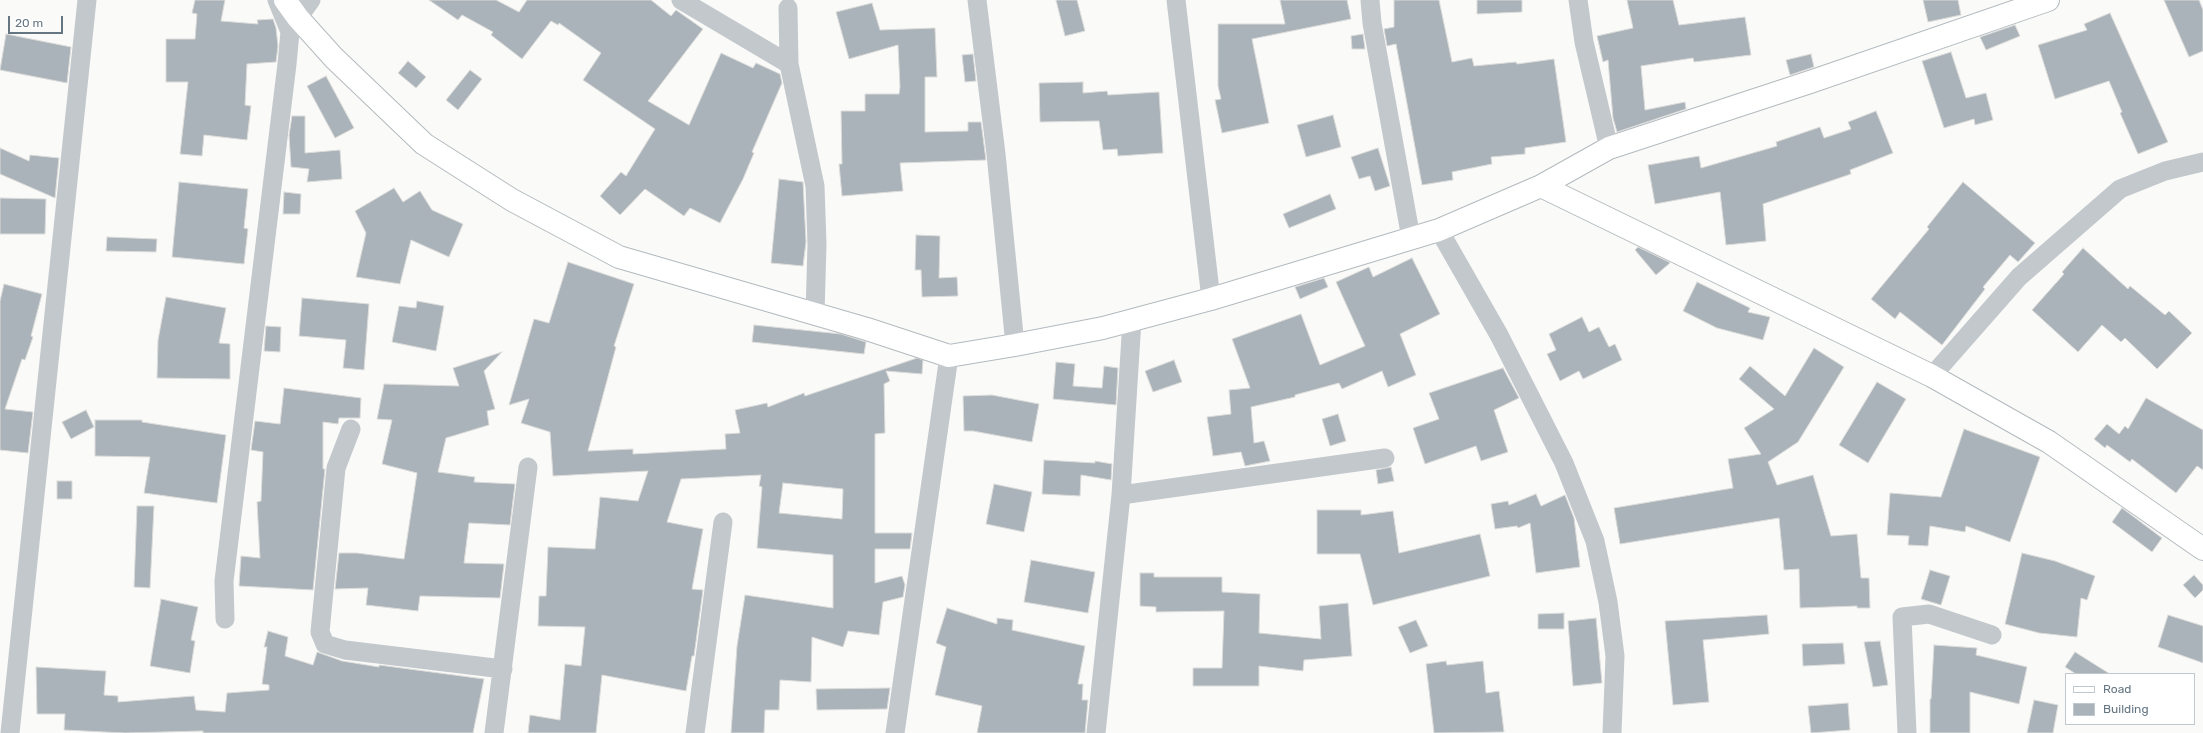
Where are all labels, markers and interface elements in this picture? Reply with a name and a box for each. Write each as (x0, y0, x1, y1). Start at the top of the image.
scale bar (10, 8, 65, 34)
text: 20 m (15, 16, 43, 30)
legend (2065, 673, 2195, 725)
text: Road (2103, 682, 2131, 696)
text: Building (2103, 702, 2149, 716)

